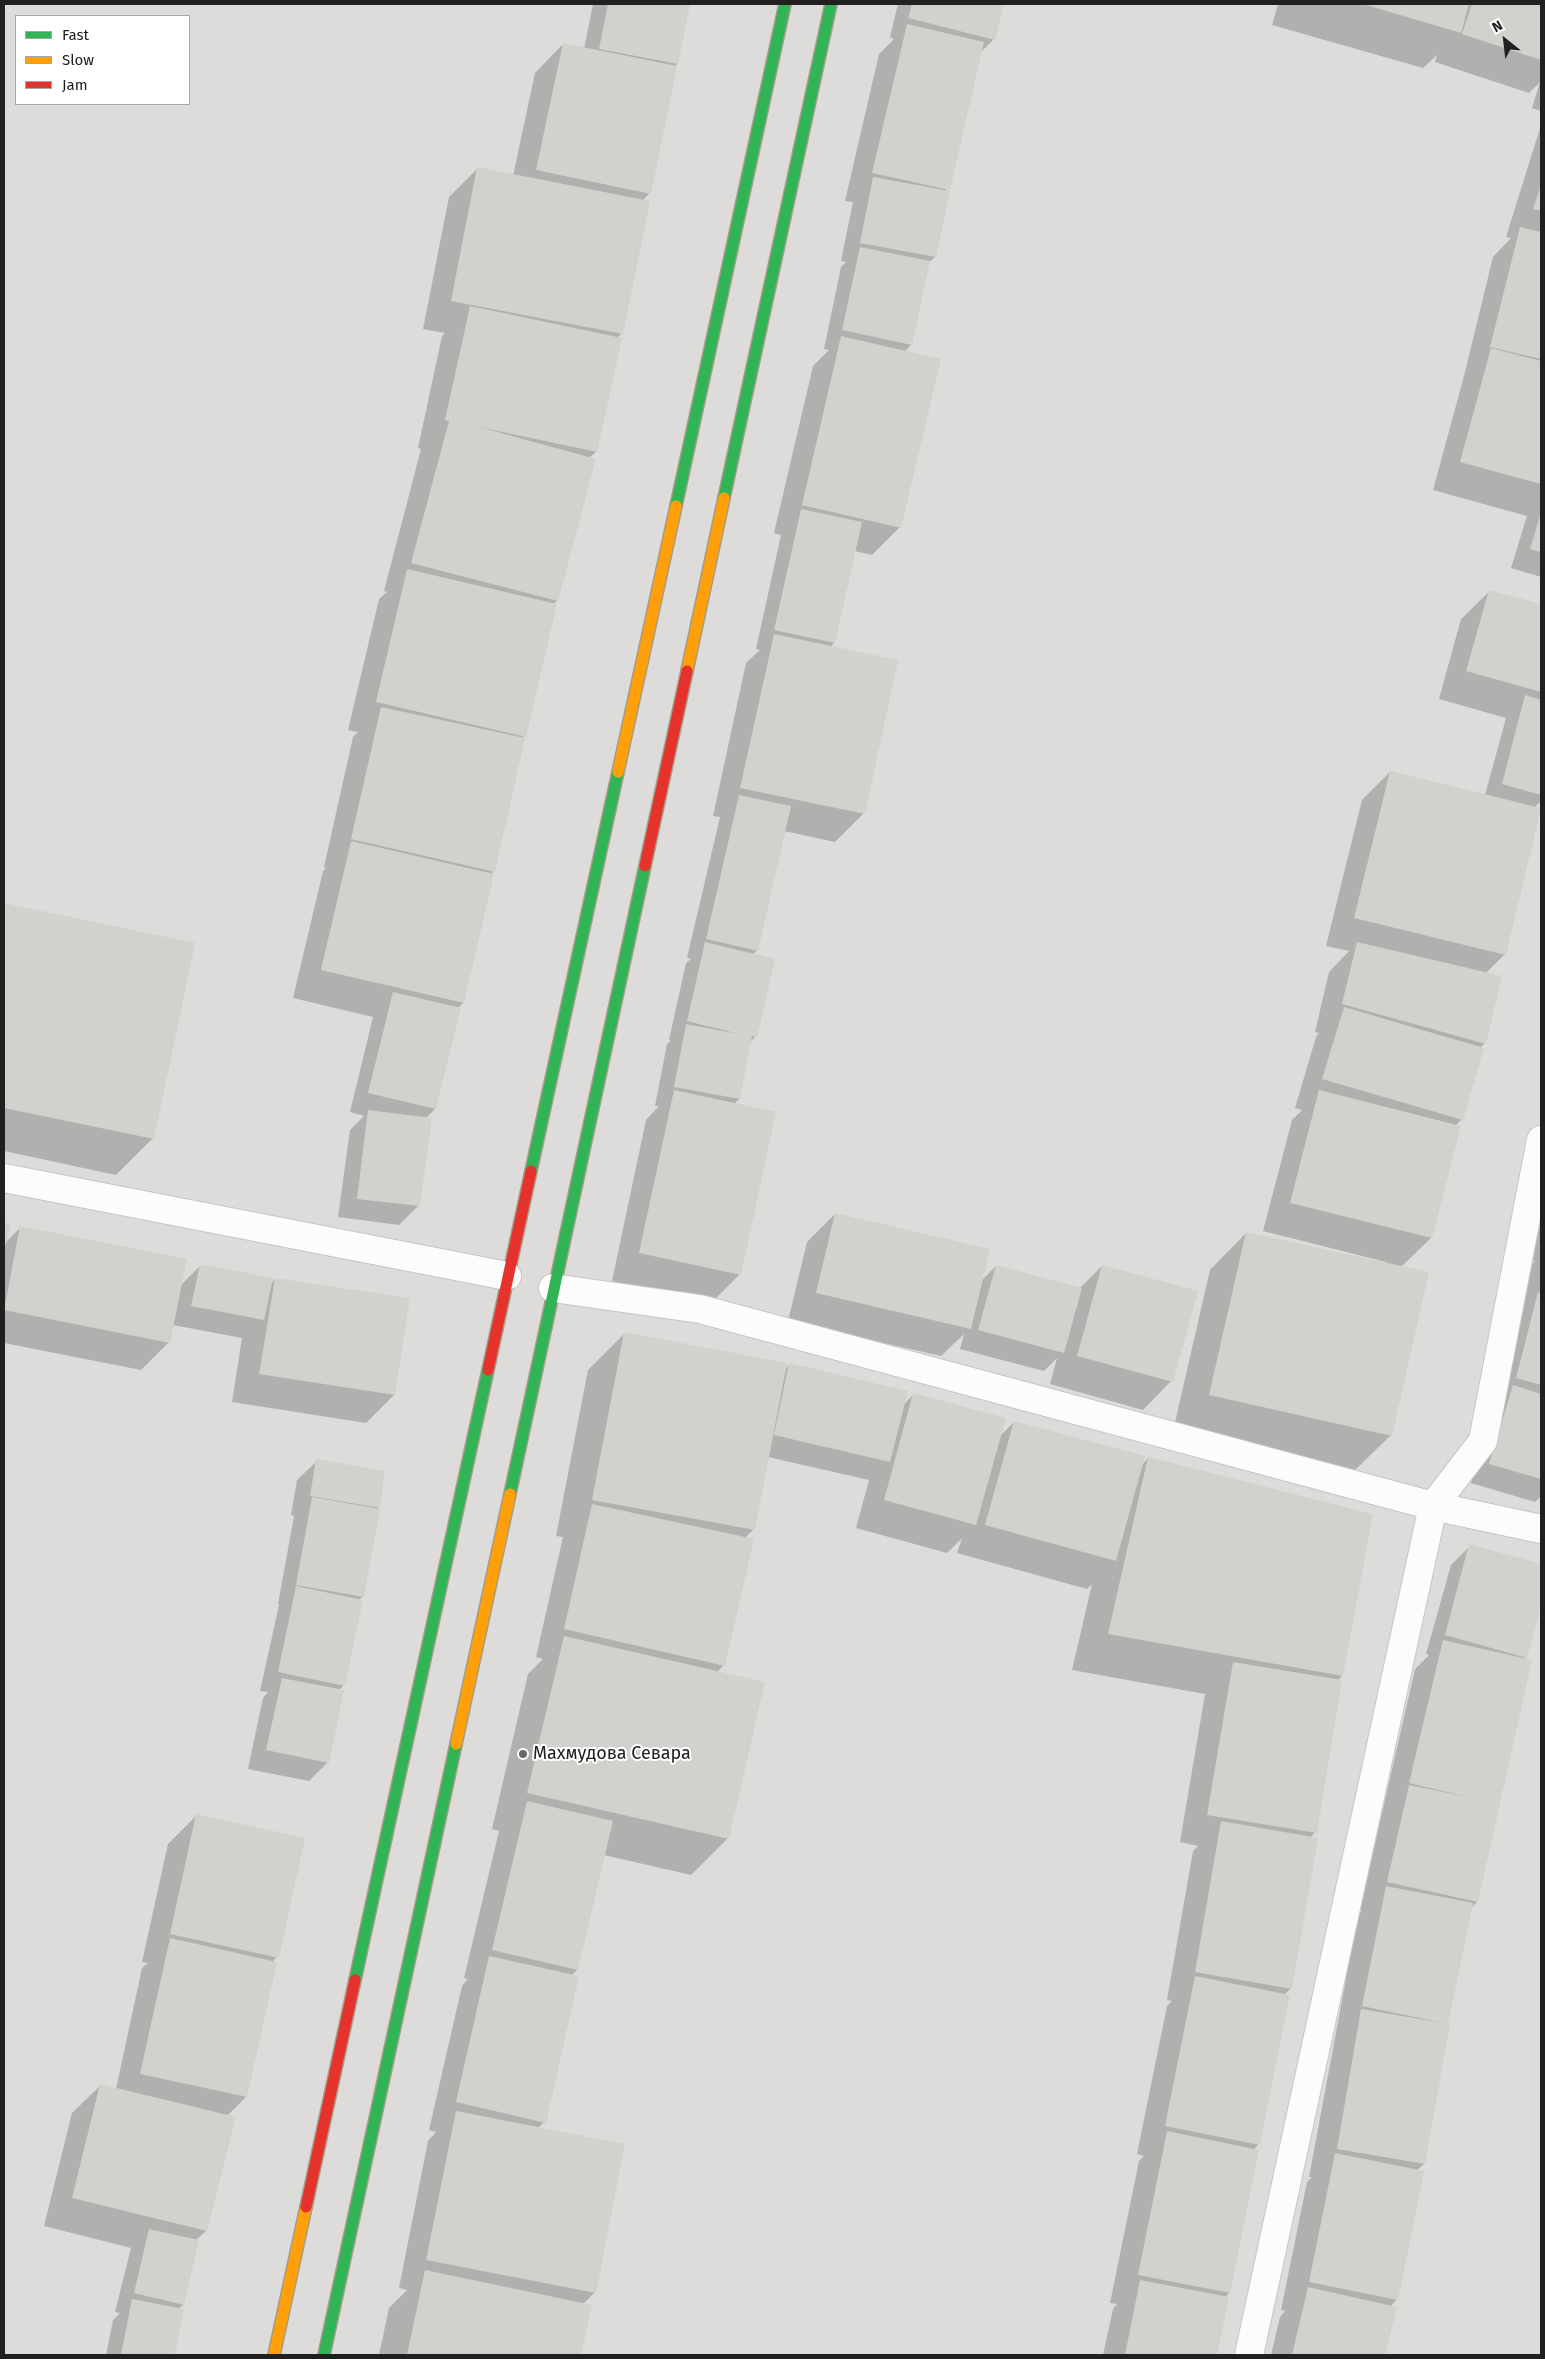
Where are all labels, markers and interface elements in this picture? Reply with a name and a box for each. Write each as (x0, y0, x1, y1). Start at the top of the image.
legend (15, 15, 190, 105)
north arrow (1480, 15, 1530, 65)
text: N (1489, 17, 1506, 36)
text: Fast (62, 26, 89, 44)
text: Slow (62, 51, 94, 69)
text: Jam (62, 76, 88, 94)
place label: Махмудова Севара (533, 1743, 691, 1765)
marker: Махмудова Севара (517, 1748, 529, 1760)

